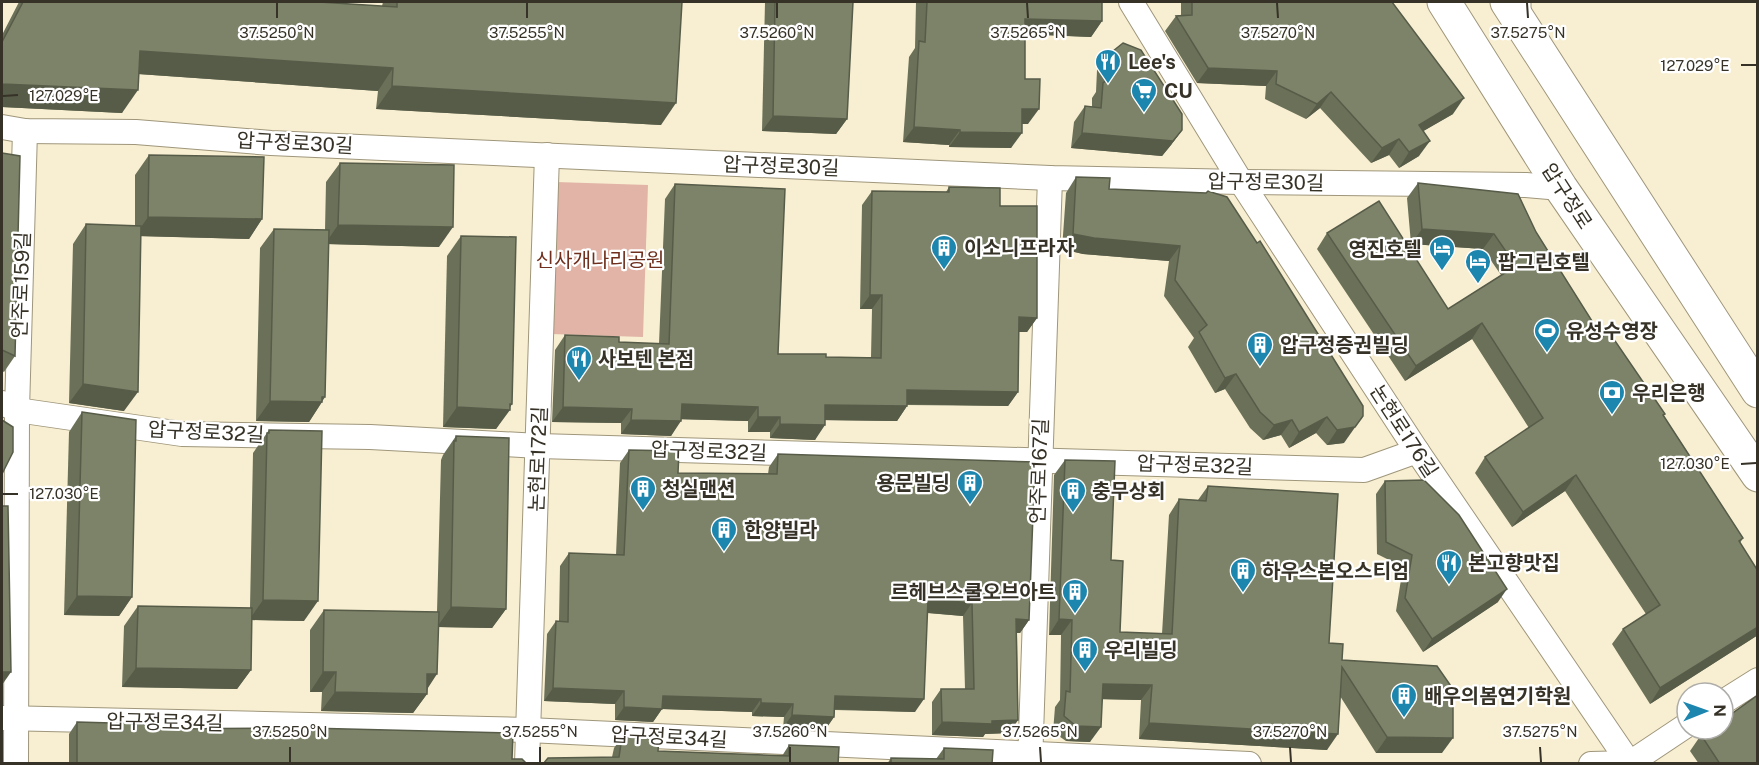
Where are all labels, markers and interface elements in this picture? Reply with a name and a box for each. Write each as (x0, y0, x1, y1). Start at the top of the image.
text: 37.5250°N (239, 24, 315, 41)
text: 37.5255°N (489, 24, 565, 41)
text: 37.5260°N (740, 24, 814, 41)
text: 37.5265°N (990, 24, 1066, 41)
text: 37.5270°N (1241, 24, 1315, 41)
text: 37.5275°N (1490, 24, 1566, 41)
restaurant icon: Lee's (1093, 47, 1123, 85)
place label: Lee's (1128, 50, 1176, 74)
text: 127.029°E (1660, 57, 1730, 74)
supermarket icon: CU (1129, 76, 1159, 114)
place label: CU (1164, 79, 1193, 103)
text: 127.029°E (29, 87, 99, 104)
street label: 압구정로30길 (236, 128, 354, 158)
street label: 압구정로30길 (722, 152, 840, 180)
street label: 압구정로 (1537, 159, 1597, 233)
street label: 압구정로30길 (1207, 169, 1325, 195)
street label: 언주로159길 (7, 231, 35, 339)
building icon: 이소니프라자 (929, 233, 959, 271)
hotel icon: 영진호텔 (1427, 234, 1457, 272)
place label: 이소니프라자 (964, 236, 1075, 260)
place label: 영진호텔 (1348, 237, 1422, 261)
hotel icon: 팝그린호텔 (1463, 247, 1493, 285)
park label: 신사개나리공원 (536, 248, 664, 272)
place label: 팝그린호텔 (1498, 250, 1590, 274)
sports icon: 유성수영장 (1532, 316, 1562, 354)
place label: 유성수영장 (1566, 319, 1658, 343)
building icon: 압구정증권빌딩 (1245, 330, 1275, 368)
place label: 압구정증권빌딩 (1280, 333, 1409, 357)
restaurant icon: 사보텐 본점 (564, 344, 594, 382)
place label: 사보텐 본점 (598, 347, 695, 371)
bank icon: 우리은행 (1597, 378, 1627, 416)
street label: 논현로176길 (1365, 380, 1443, 482)
place label: 우리은행 (1632, 381, 1706, 405)
street label: 논현로172길 (524, 406, 552, 512)
street label: 압구정로32길 (147, 417, 265, 447)
street label: 언주로167길 (1025, 418, 1053, 524)
street label: 압구정로32길 (650, 437, 768, 465)
street label: 압구정로32길 (1136, 451, 1254, 479)
text: 127.030°E (1660, 455, 1730, 472)
building icon: 용문빌딩 (955, 468, 985, 506)
place label: 용문빌딩 (876, 471, 950, 495)
building icon: 청실맨션 (628, 474, 658, 512)
building icon: 충무상회 (1058, 476, 1088, 514)
place label: 청실맨션 (662, 477, 736, 501)
place label: 충무상회 (1092, 479, 1166, 503)
text: 127.030°E (29, 485, 99, 502)
building icon: 한양빌라 (709, 515, 739, 553)
place label: 한양빌라 (744, 518, 818, 542)
restaurant icon: 본고향맛집 (1434, 548, 1464, 586)
place label: 본고향맛집 (1468, 551, 1560, 575)
building icon: 하우스본오스티엄 (1228, 556, 1258, 594)
place label: 하우스본오스티엄 (1262, 559, 1409, 583)
building icon: 르헤브스쿨오브아트 (1060, 577, 1090, 615)
place label: 르헤브스쿨오브아트 (890, 580, 1056, 604)
building icon: 우리빌딩 (1070, 635, 1100, 673)
place label: 우리빌딩 (1104, 638, 1178, 662)
building icon: 배우의봄연기학원 (1389, 681, 1419, 719)
north arrow (1675, 681, 1735, 741)
place label: 배우의봄연기학원 (1424, 684, 1571, 708)
text: N (1710, 704, 1729, 717)
street label: 압구정로34길 (106, 709, 224, 735)
street label: 압구정로34길 (610, 722, 728, 752)
text: 37.5250°N (252, 723, 328, 740)
text: 37.5255°N (502, 723, 578, 740)
text: 37.5260°N (753, 723, 827, 740)
text: 37.5265°N (1002, 723, 1078, 740)
text: 37.5270°N (1253, 723, 1327, 740)
text: 37.5275°N (1502, 723, 1578, 740)

